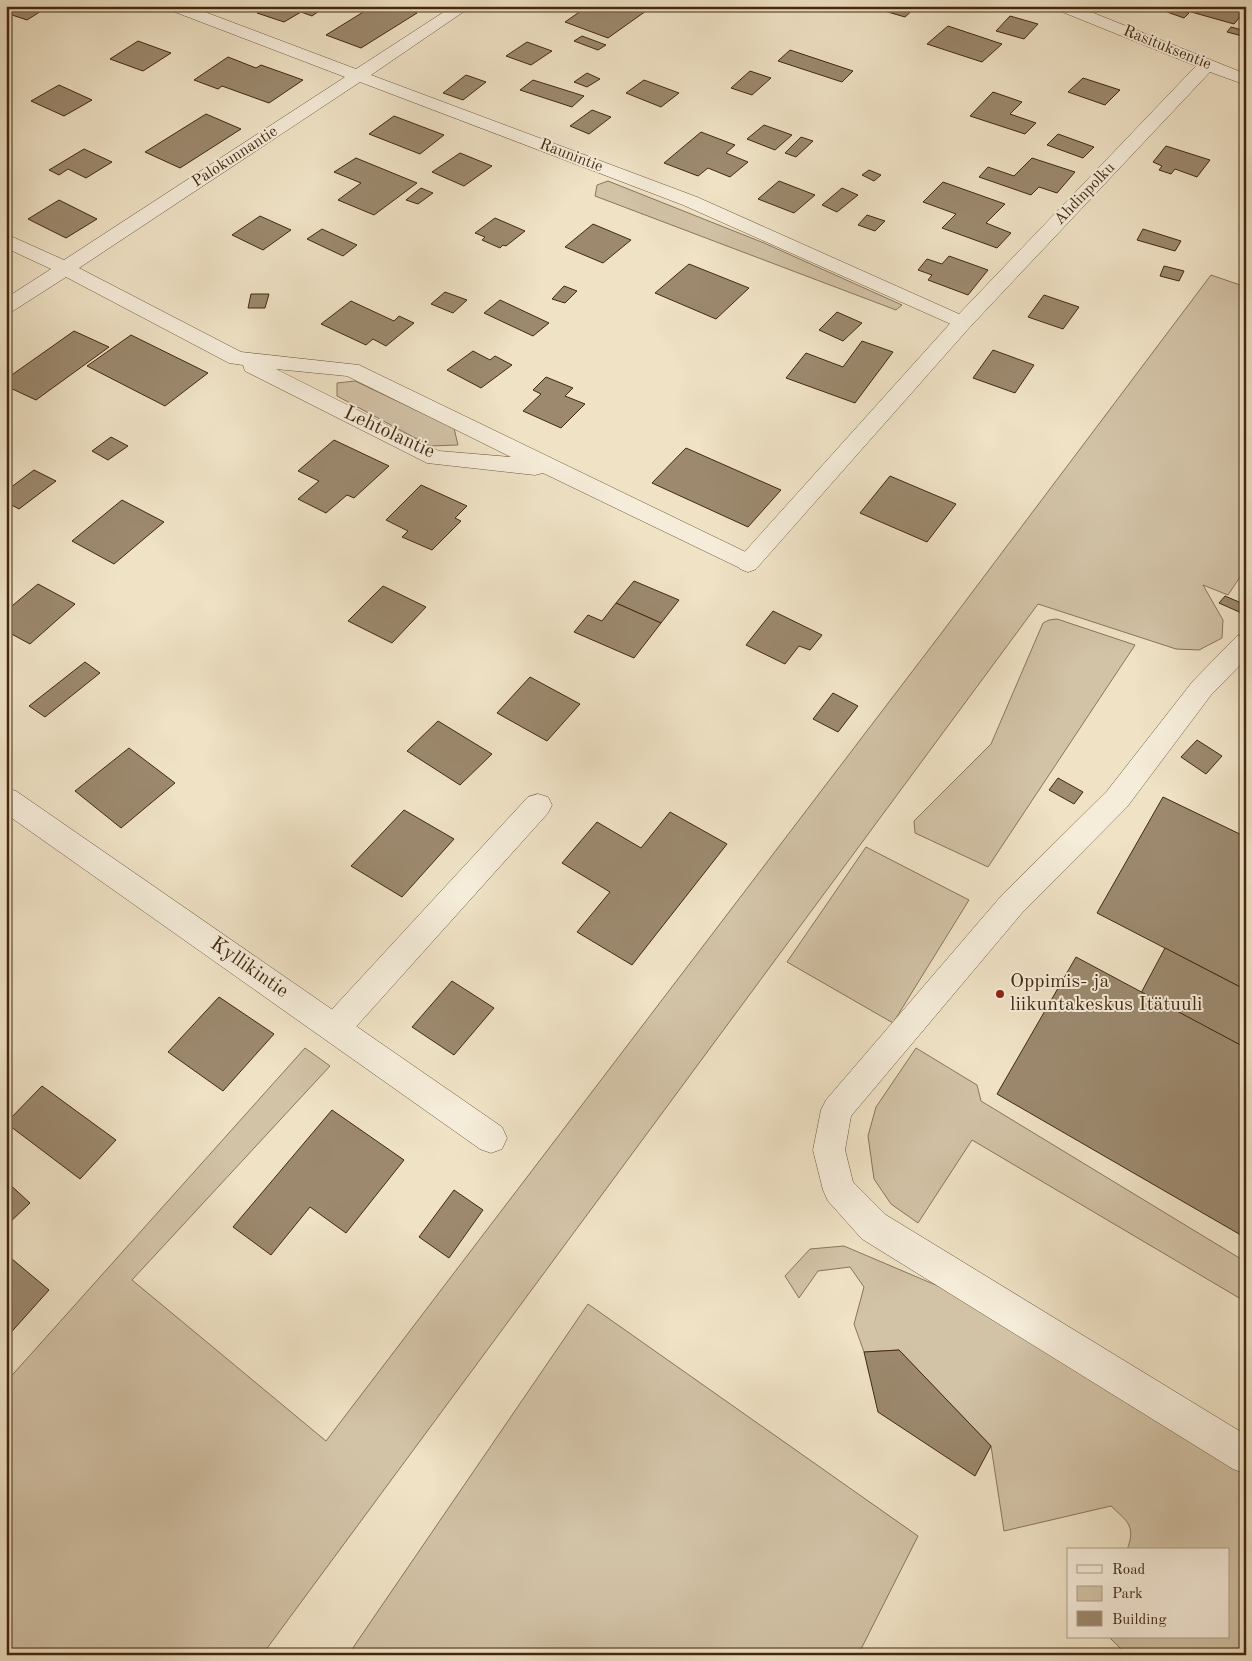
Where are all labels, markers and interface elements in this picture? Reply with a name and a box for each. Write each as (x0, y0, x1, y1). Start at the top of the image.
street label: Rasituksentie (1121, 23, 1213, 73)
street label: Palokunnantie (189, 124, 281, 190)
street label: Raunintie (537, 137, 605, 175)
street label: Ahdinpolku (1052, 159, 1119, 228)
street label: Lehtolantie (340, 403, 438, 463)
street label: Kyllikintie (206, 934, 292, 1002)
place label: Oppimis- ja liikuntakeskus Itätuuli (1010, 972, 1203, 1015)
marker: Oppimis- ja liikuntakeskus Itätuuli (994, 988, 1006, 1000)
legend (1067, 1548, 1230, 1638)
text: Road (1112, 1563, 1146, 1578)
text: Park (1112, 1587, 1143, 1602)
text: Building (1112, 1613, 1167, 1628)

